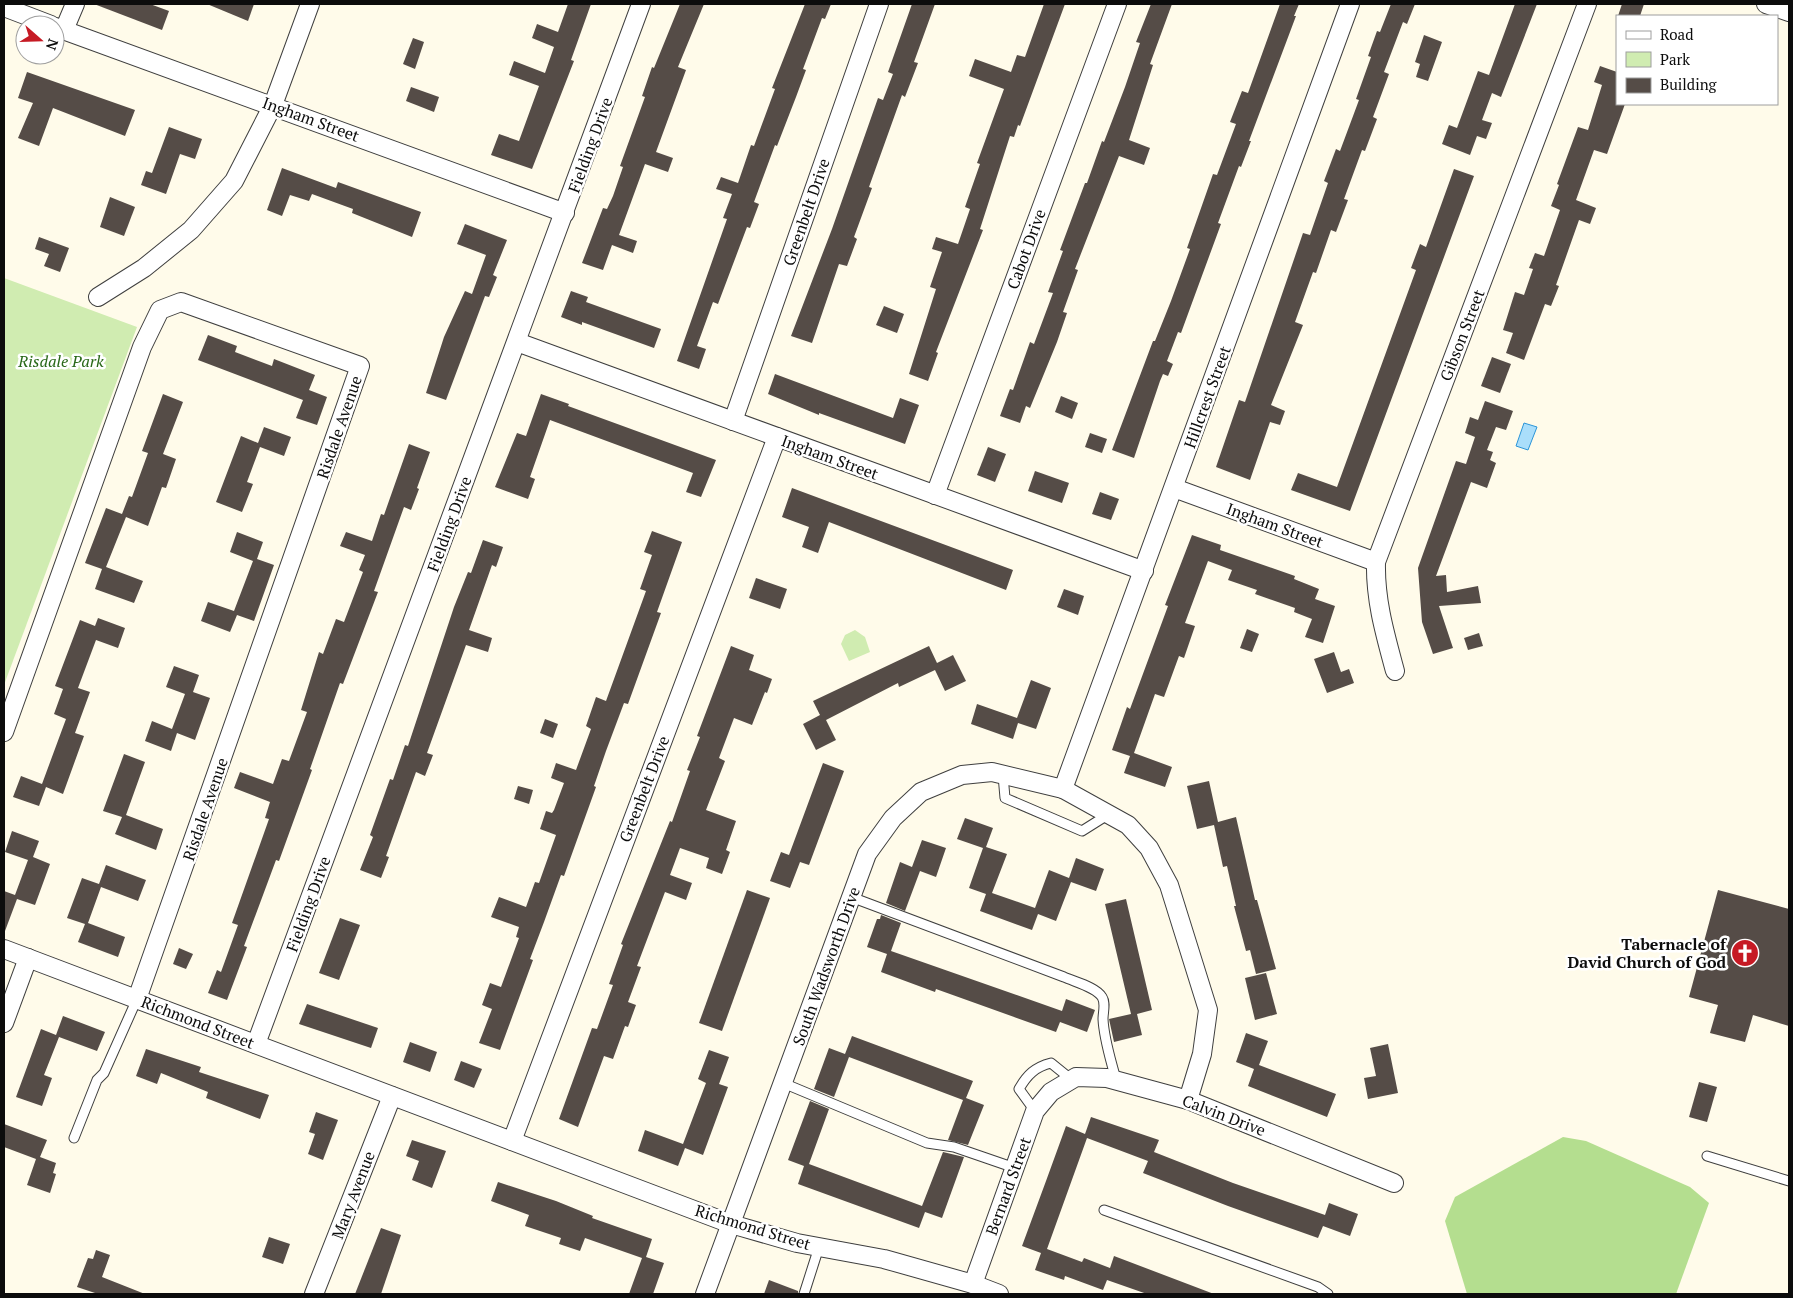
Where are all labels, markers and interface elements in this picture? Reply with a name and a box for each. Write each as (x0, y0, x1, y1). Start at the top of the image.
north arrow (15, 15, 65, 65)
legend (1616, 15, 1778, 105)
text: Road (1660, 24, 1693, 44)
text: N (42, 36, 63, 53)
text: Park (1660, 49, 1690, 69)
text: Building (1660, 74, 1718, 94)
street label: Ingham Street (260, 91, 362, 147)
street label: Fielding Drive (563, 94, 617, 196)
street label: Greenbelt Drive (777, 155, 835, 269)
street label: Cabot Drive (1001, 206, 1051, 292)
street label: Gibson Street (1434, 286, 1490, 384)
street label: Hillcrest Street (1178, 343, 1236, 451)
park label: Risdale Park (17, 350, 104, 372)
street label: Risdale Avenue (311, 372, 367, 482)
street label: Ingham Street (779, 429, 881, 485)
street label: Fielding Drive (422, 473, 476, 575)
street label: Ingham Street (1224, 497, 1326, 553)
street label: Greenbelt Drive (614, 733, 674, 845)
street label: Risdale Avenue (177, 754, 233, 864)
street label: Fielding Drive (281, 853, 335, 955)
street label: South Wadsworth Drive (787, 884, 865, 1048)
place label: Tabernacle of David Church of God (1567, 933, 1728, 973)
church icon: Tabernacle of David Church of God (1730, 938, 1760, 968)
street label: Richmond Street (138, 990, 258, 1054)
street label: Calvin Drive (1179, 1089, 1269, 1141)
street label: Bernard Street (980, 1134, 1036, 1238)
street label: Mary Avenue (326, 1148, 380, 1242)
street label: Richmond Street (693, 1199, 813, 1255)

